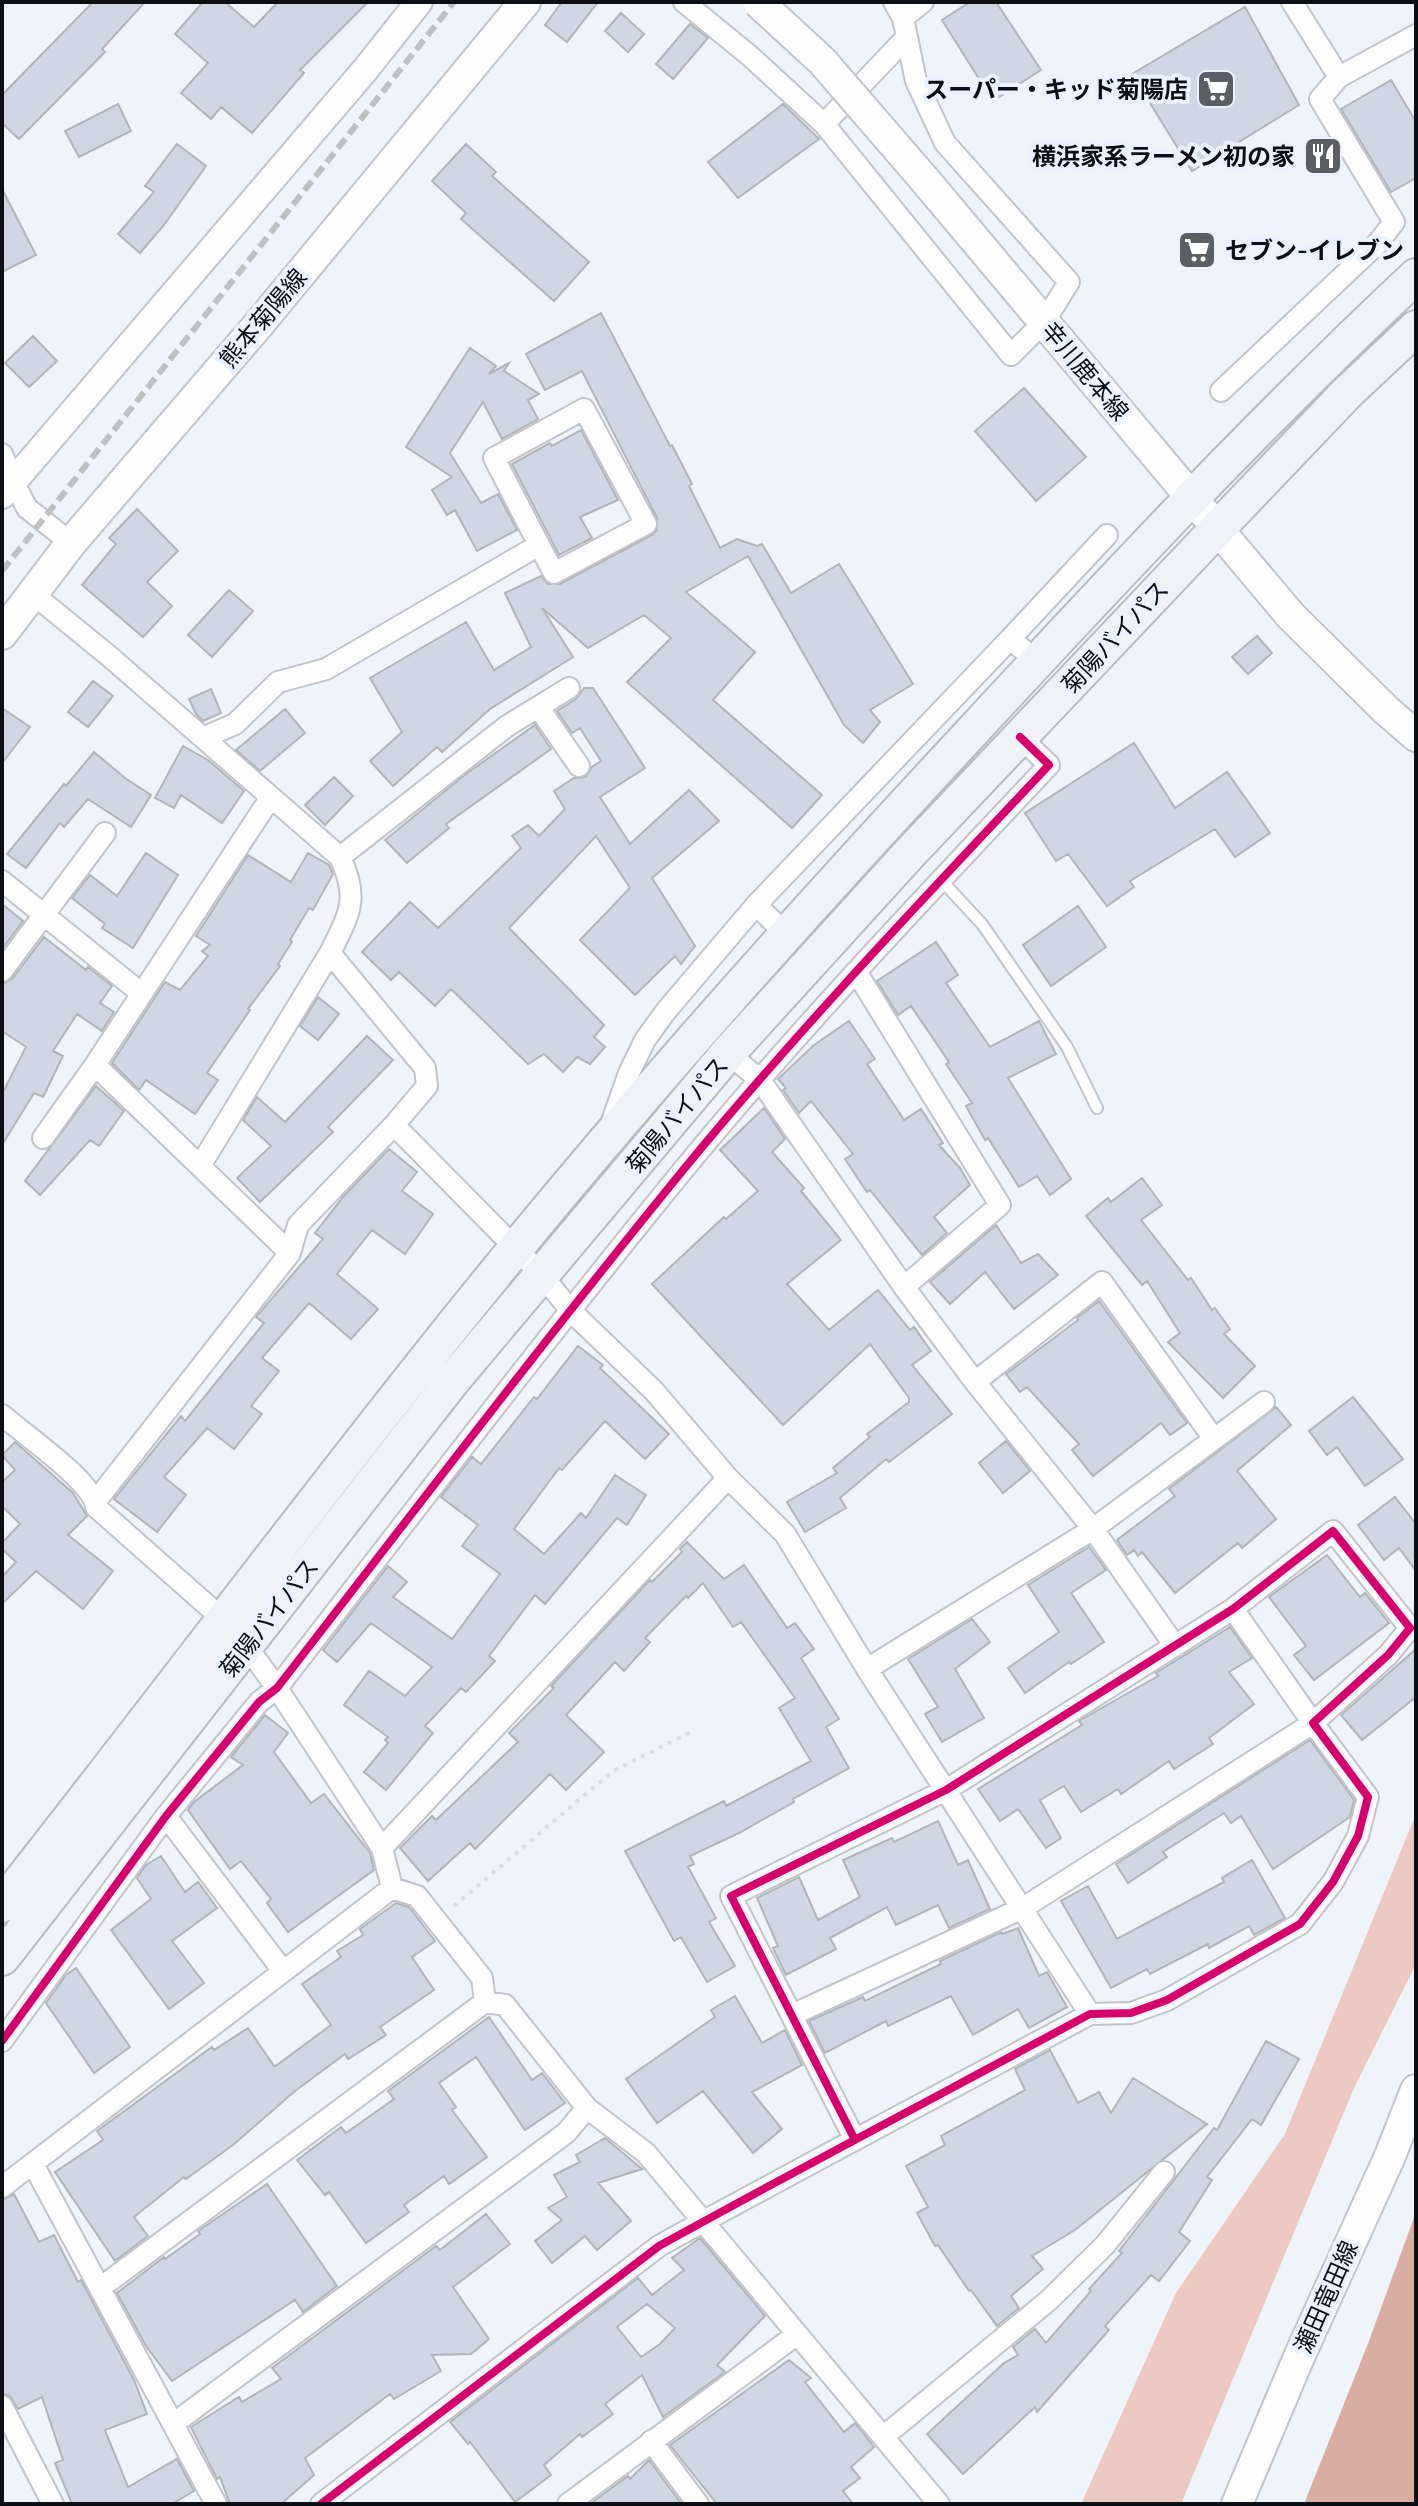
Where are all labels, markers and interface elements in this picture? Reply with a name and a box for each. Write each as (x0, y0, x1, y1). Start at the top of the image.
supermarket icon: スーパー・キッド菊陽店 (1195, 68, 1237, 110)
place label: スーパー・キッド菊陽店 (924, 75, 1188, 104)
restaurant icon: 横浜家系ラーメン初の家 (1302, 135, 1344, 177)
place label: 横浜家系ラーメン初の家 (1032, 142, 1295, 171)
supermarket icon: セブン-イレブン (1176, 229, 1218, 271)
place label: セブン-イレブン (1225, 236, 1404, 265)
street label: 熊本菊陽線 (213, 263, 313, 373)
street label: 辛川鹿本線 (1035, 316, 1135, 426)
street label: 菊陽バイパス (1055, 575, 1175, 699)
street label: 菊陽バイパス (620, 1051, 734, 1179)
street label: 菊陽バイパス (213, 1553, 325, 1683)
street label: 瀬田竜田線 (1288, 2236, 1364, 2358)

